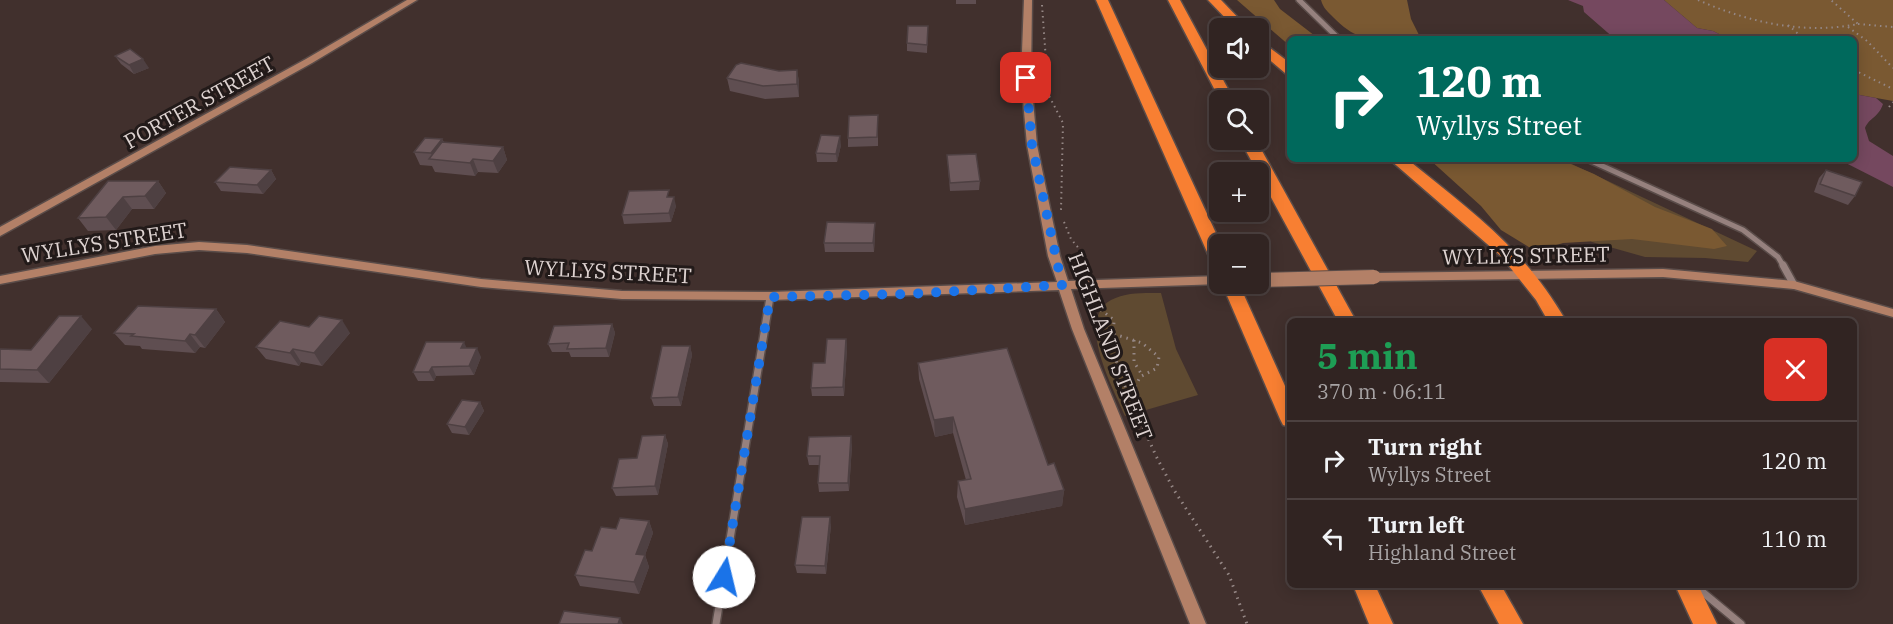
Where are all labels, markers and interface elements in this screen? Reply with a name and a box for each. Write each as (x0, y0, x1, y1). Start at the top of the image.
map controls (1209, 18, 1269, 294)
button: sound (1209, 18, 1269, 78)
street label: PORTER STREET (119, 49, 279, 155)
pin (1000, 52, 1051, 103)
text: 120 m (1416, 54, 1542, 109)
icon: right (1317, 60, 1395, 138)
icon: arrive (1009, 61, 1042, 94)
button: search (1209, 90, 1269, 150)
text: Wyllys Street (1416, 107, 1582, 142)
button: + (1209, 162, 1269, 222)
street label: WYLLYS STREET (19, 215, 189, 269)
button: − (1209, 234, 1269, 294)
street label: WYLLYS STREET (1442, 240, 1610, 270)
street label: HIGHLAND STREET (1062, 248, 1160, 444)
street label: WYLLYS STREET (523, 253, 693, 289)
text: 5 min (1317, 332, 1418, 379)
button: close (1764, 338, 1827, 401)
text: 370 m · 06:11 (1317, 378, 1446, 405)
text: Turn right (1368, 432, 1482, 461)
icon: right (1317, 444, 1350, 477)
text: 120 m (1761, 446, 1827, 475)
text: Wyllys Street (1368, 461, 1491, 488)
text: Turn left (1368, 510, 1464, 539)
icon: left (1317, 522, 1350, 555)
text: 110 m (1761, 524, 1827, 553)
text: Highland Street (1368, 539, 1516, 566)
position arrow (692, 545, 756, 609)

